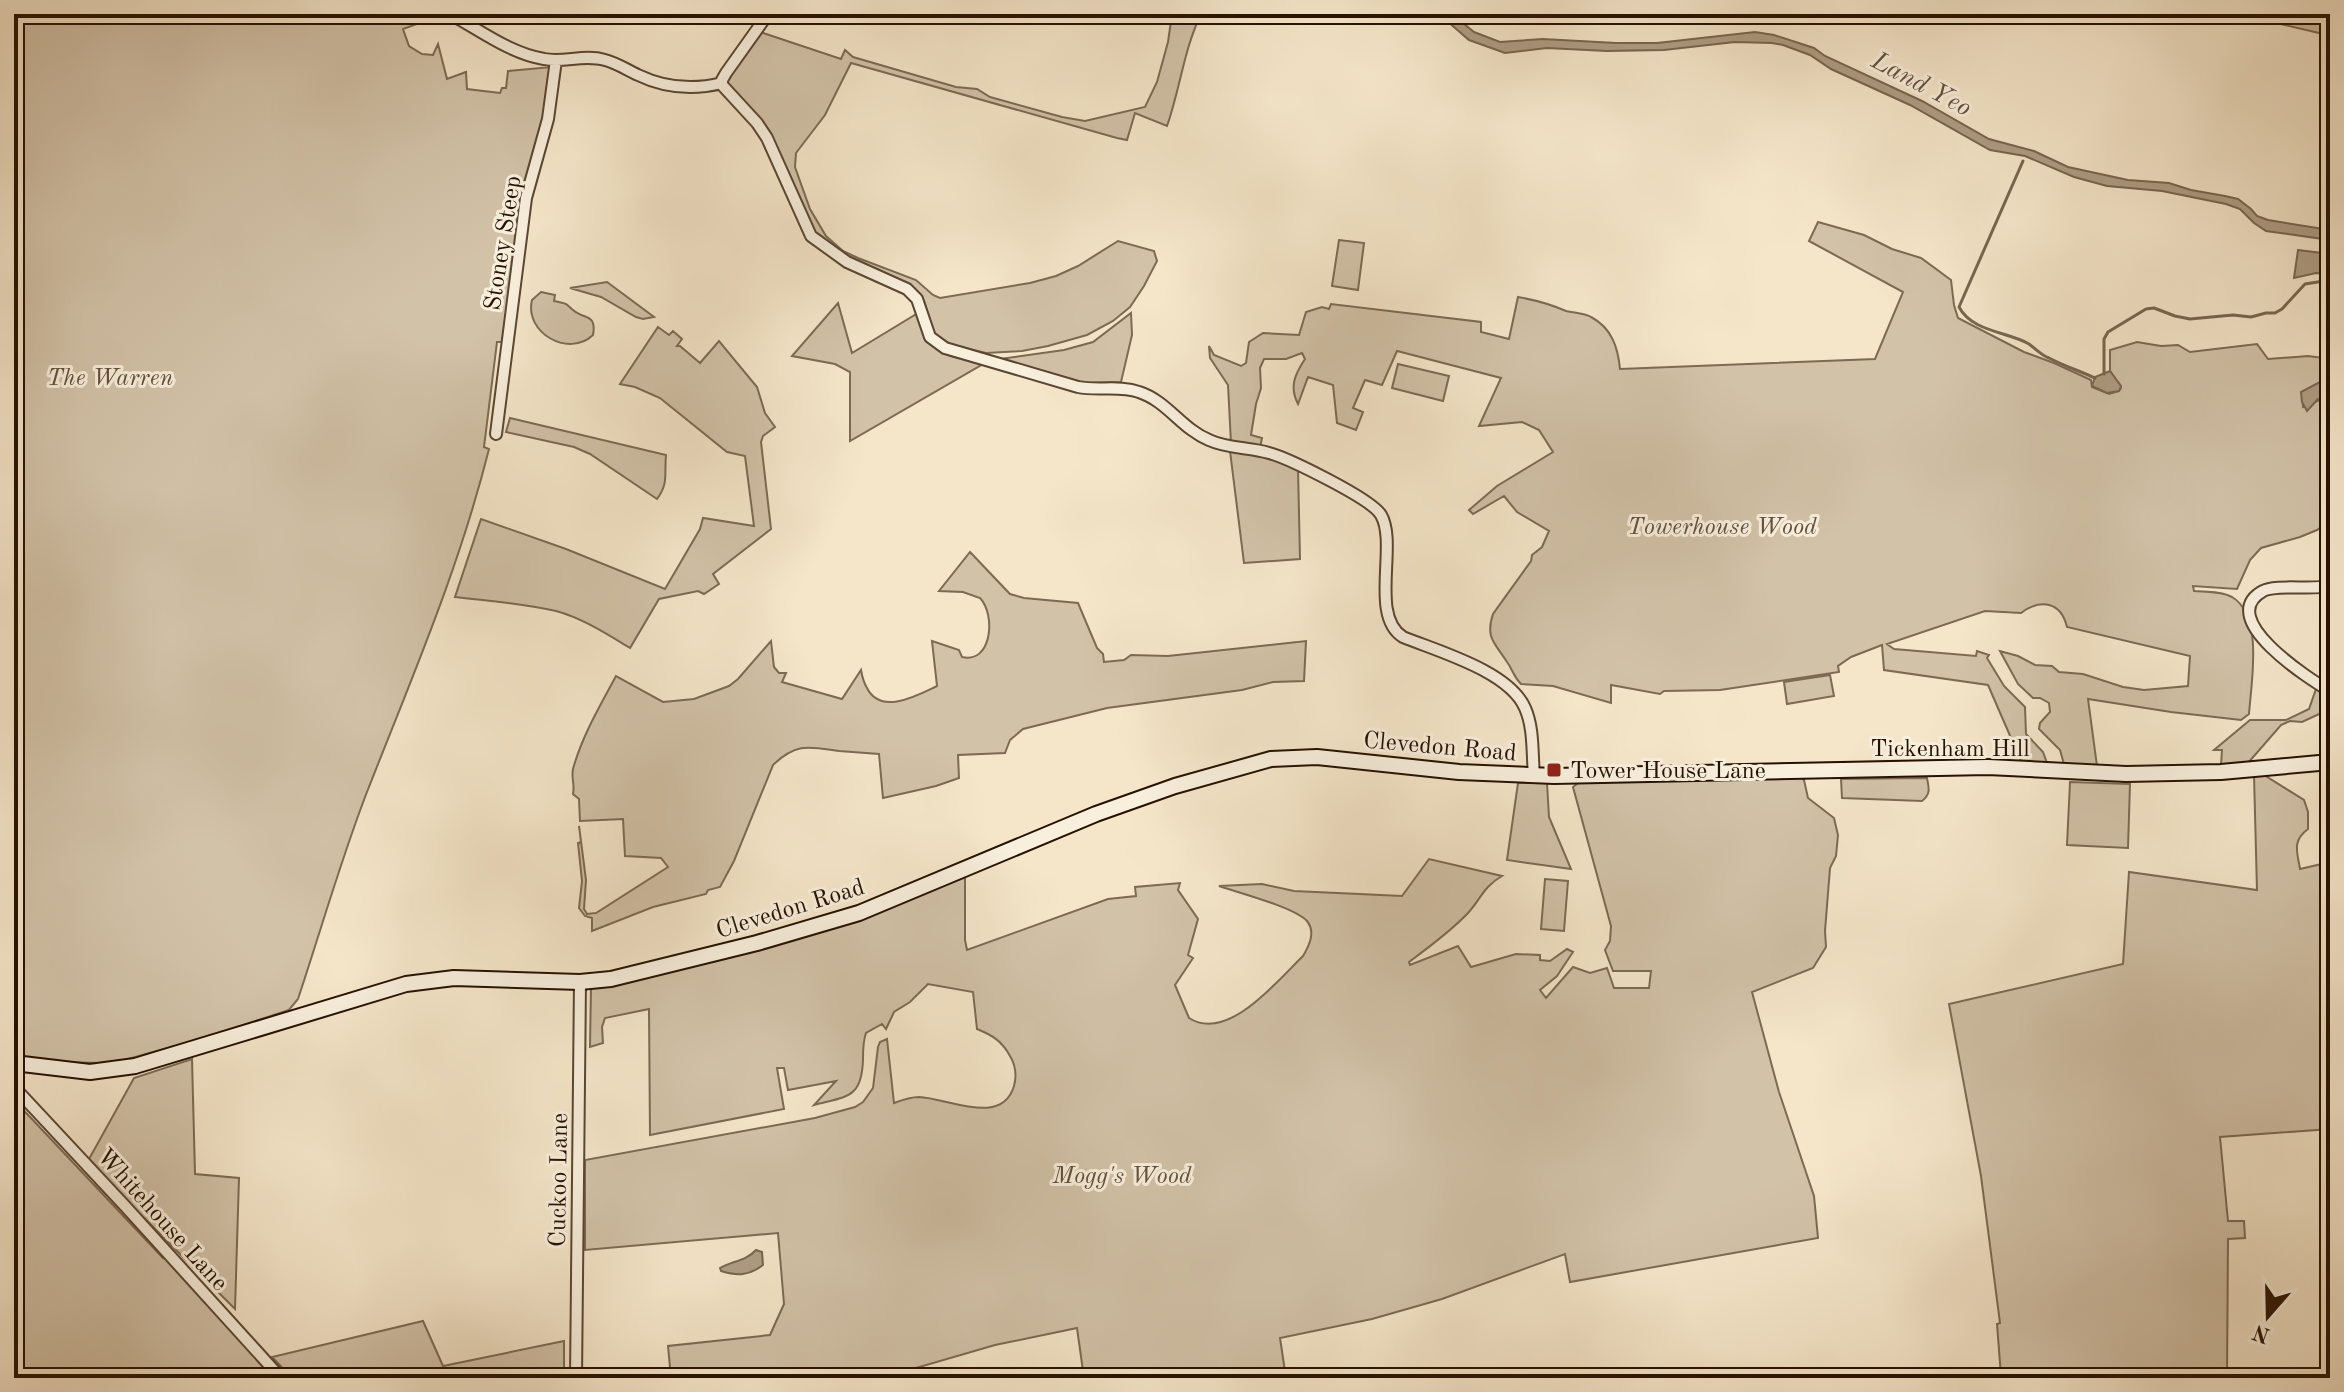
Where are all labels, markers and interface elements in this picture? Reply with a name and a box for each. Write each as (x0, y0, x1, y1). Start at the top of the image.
water label: Land Yeo (1866, 47, 1975, 122)
street label: Stoney Steep (481, 174, 526, 313)
park label: The Warren (47, 367, 173, 391)
park label: Towerhouse Wood (1627, 516, 1817, 540)
street label: Clevedon Road (1362, 729, 1517, 767)
street label: Tickenham Hill (1870, 738, 2030, 762)
place label: Tower House Lane (1570, 760, 1766, 784)
marker: Tower House Lane (1545, 761, 1563, 779)
street label: Clevedon Road (714, 876, 868, 944)
street label: Cuckoo Lane (547, 1113, 573, 1247)
street label: Whitehouse Lane (92, 1144, 231, 1296)
park label: Mogg's Wood (1052, 1165, 1192, 1189)
north arrow (2228, 1276, 2308, 1356)
text: N (2250, 1320, 2274, 1346)

